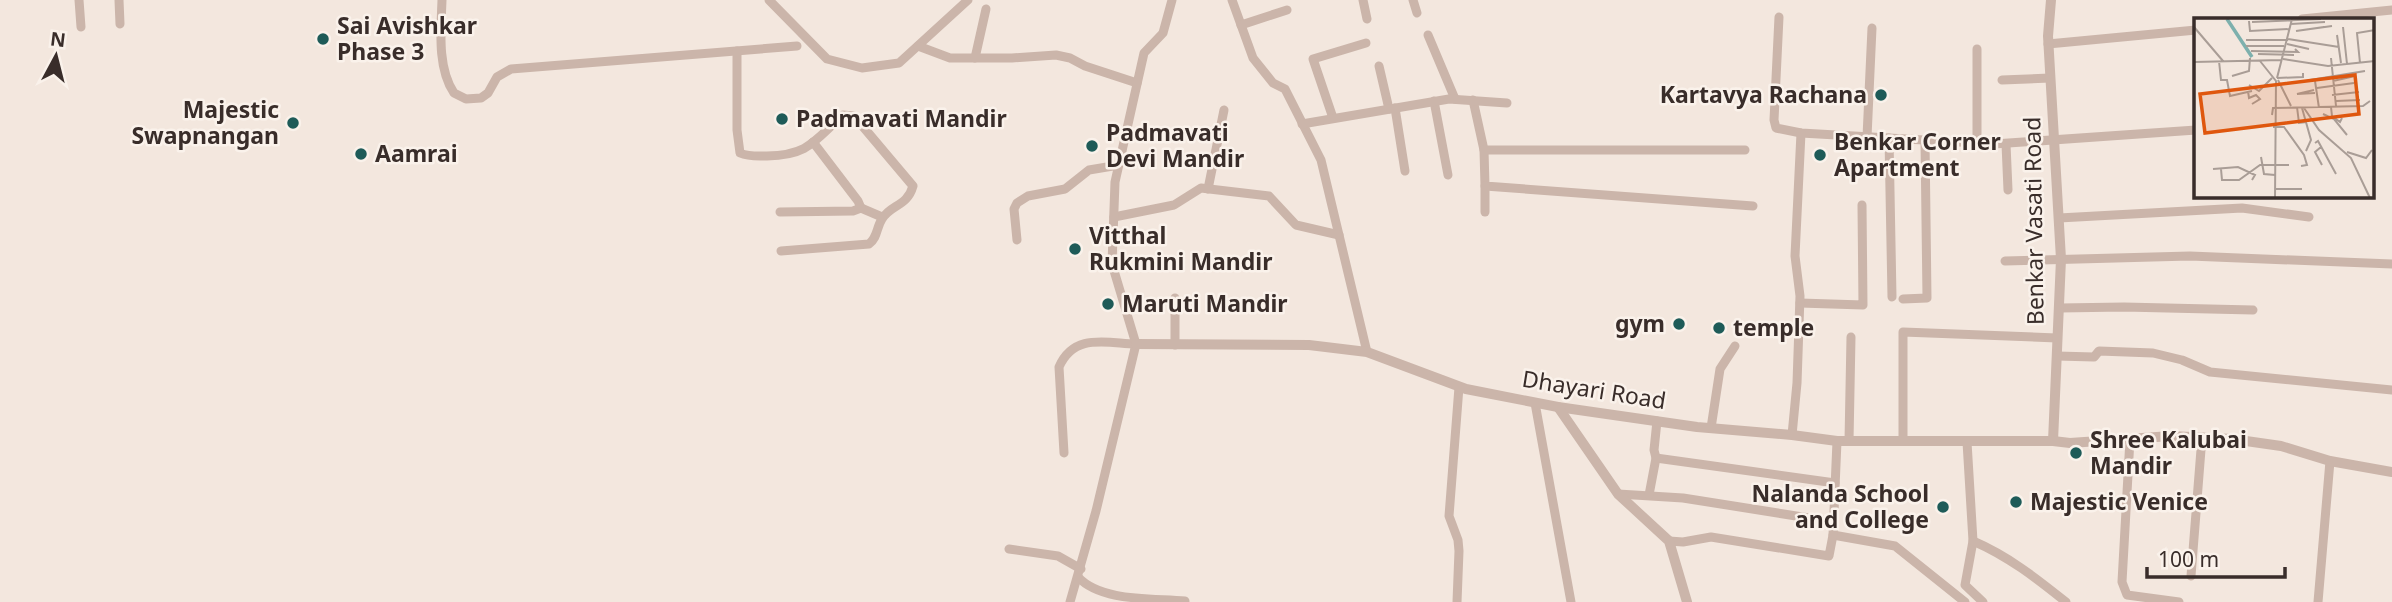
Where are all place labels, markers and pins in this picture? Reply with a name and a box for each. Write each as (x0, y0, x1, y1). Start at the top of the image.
place label: Sai Avishkar Phase 3 (337, 9, 477, 67)
marker: Sai Avishkar Phase 3 (315, 31, 331, 47)
place label: Kartavya Rachana (1660, 78, 1867, 110)
marker: Kartavya Rachana (1873, 87, 1889, 103)
place label: Majestic Swapnangan (131, 93, 279, 151)
place label: Padmavati Mandir (796, 102, 1007, 134)
marker: Padmavati Mandir (774, 111, 790, 127)
marker: Majestic Swapnangan (285, 115, 301, 131)
place label: Padmavati Devi Mandir (1106, 116, 1244, 174)
place label: Benkar Corner Apartment (1834, 125, 2001, 183)
place label: Aamrai (375, 137, 458, 169)
marker: Padmavati Devi Mandir (1084, 138, 1100, 154)
marker: Aamrai (353, 146, 369, 162)
marker: Benkar Corner Apartment (1812, 147, 1828, 163)
place label: Vitthal Rukmini Mandir (1089, 219, 1273, 277)
marker: Vitthal Rukmini Mandir (1067, 241, 1083, 257)
place label: Maruti Mandir (1122, 287, 1288, 319)
marker: Maruti Mandir (1100, 296, 1116, 312)
place label: gym (1615, 307, 1665, 339)
place label: temple (1733, 311, 1814, 343)
marker: gym (1671, 316, 1687, 332)
marker: temple (1711, 320, 1727, 336)
place label: Shree Kalubai Mandir (2090, 423, 2247, 481)
marker: Shree Kalubai Mandir (2068, 445, 2084, 461)
place label: Nalanda School and College (1752, 477, 1929, 535)
place label: Majestic Venice (2030, 485, 2208, 517)
marker: Majestic Venice (2008, 494, 2024, 510)
marker: Nalanda School and College (1935, 499, 1951, 515)

